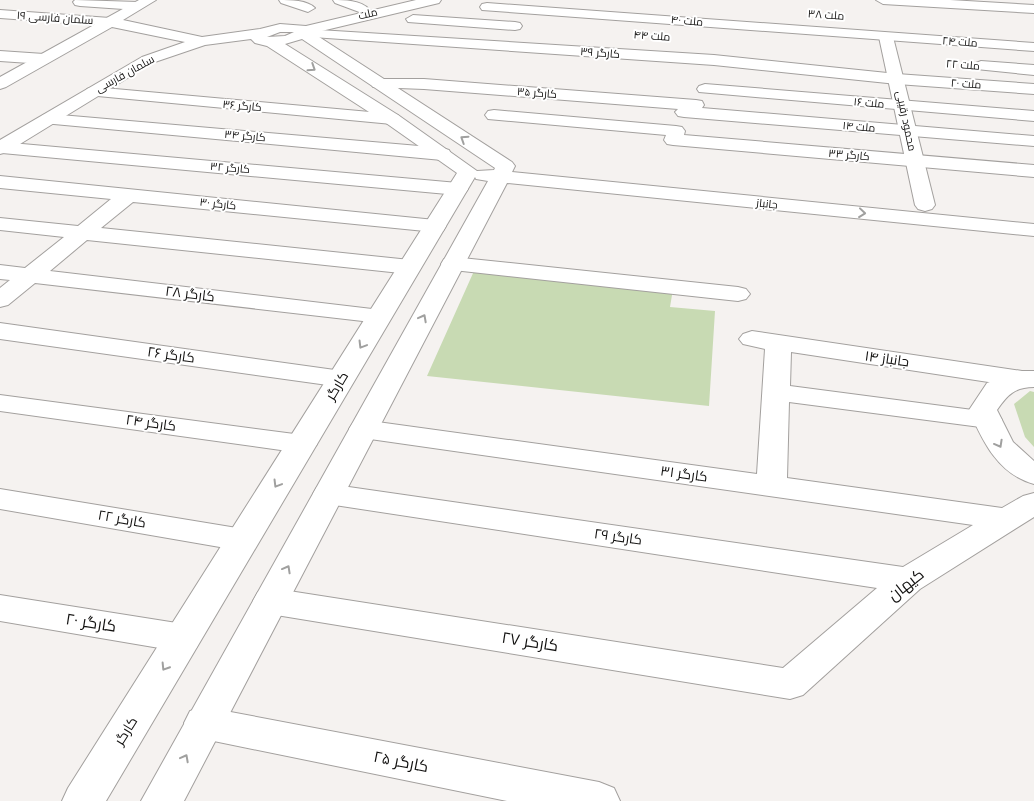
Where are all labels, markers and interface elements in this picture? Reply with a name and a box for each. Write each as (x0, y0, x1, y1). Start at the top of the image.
street label: ملت (357, 5, 379, 23)
street label: ملت ۳۸ (807, 6, 845, 24)
street label: سلمان فارسی ۱۹ (16, 8, 94, 28)
street label: ملت ۴۰ (670, 12, 704, 30)
street label: ملت ۴۴ (633, 27, 671, 45)
street label: ملت ۲۴ (942, 33, 978, 51)
street label: کارگر ۳۹ (580, 44, 620, 62)
street label: سلمان فارسی (93, 52, 157, 96)
street label: ملت ۲۲ (946, 56, 980, 74)
one-way arrow (307, 62, 316, 71)
street label: ملت ۲۰ (950, 75, 982, 93)
street label: کارگر ۳۵ (517, 84, 558, 102)
street label: محمود رقیبی (892, 89, 920, 153)
street label: ملت ۱۶ (853, 94, 885, 112)
street label: کارگر ۳۶ (222, 97, 262, 115)
street label: ملت ۱۴ (842, 118, 876, 136)
street label: کارگر ۳۴ (224, 127, 266, 145)
one-way arrow (460, 136, 469, 145)
street label: کارگر ۳۳ (828, 146, 870, 164)
street label: کارگر ۳۲ (210, 159, 251, 177)
street label: کارگر ۳۰ (199, 195, 237, 213)
street label: جانباز (754, 195, 779, 213)
one-way arrow (858, 207, 866, 218)
street label: کارگر ۲۸ (164, 282, 216, 306)
one-way arrow (417, 315, 427, 324)
one-way arrow (358, 340, 368, 349)
street label: کارگر ۲۶ (146, 342, 196, 368)
street label: جانباز ۱۴ (863, 346, 911, 372)
street label: کارگر (321, 368, 353, 405)
street label: کارگر ۲۴ (125, 410, 177, 436)
one-way arrow (993, 438, 1003, 447)
street label: کارگر ۳۱ (659, 461, 709, 487)
one-way arrow (274, 478, 284, 487)
street label: کارگر ۲۲ (96, 505, 148, 533)
street label: کارگر ۲۹ (593, 524, 643, 550)
street label: کیهان (883, 564, 929, 606)
one-way arrow (281, 565, 291, 574)
street label: کارگر ۲۰ (64, 608, 118, 638)
street label: کارگر ۲۷ (500, 627, 560, 657)
one-way arrow (161, 662, 171, 671)
street label: کارگر (109, 713, 142, 750)
street label: کارگر ۲۵ (372, 746, 430, 778)
one-way arrow (179, 754, 189, 763)

